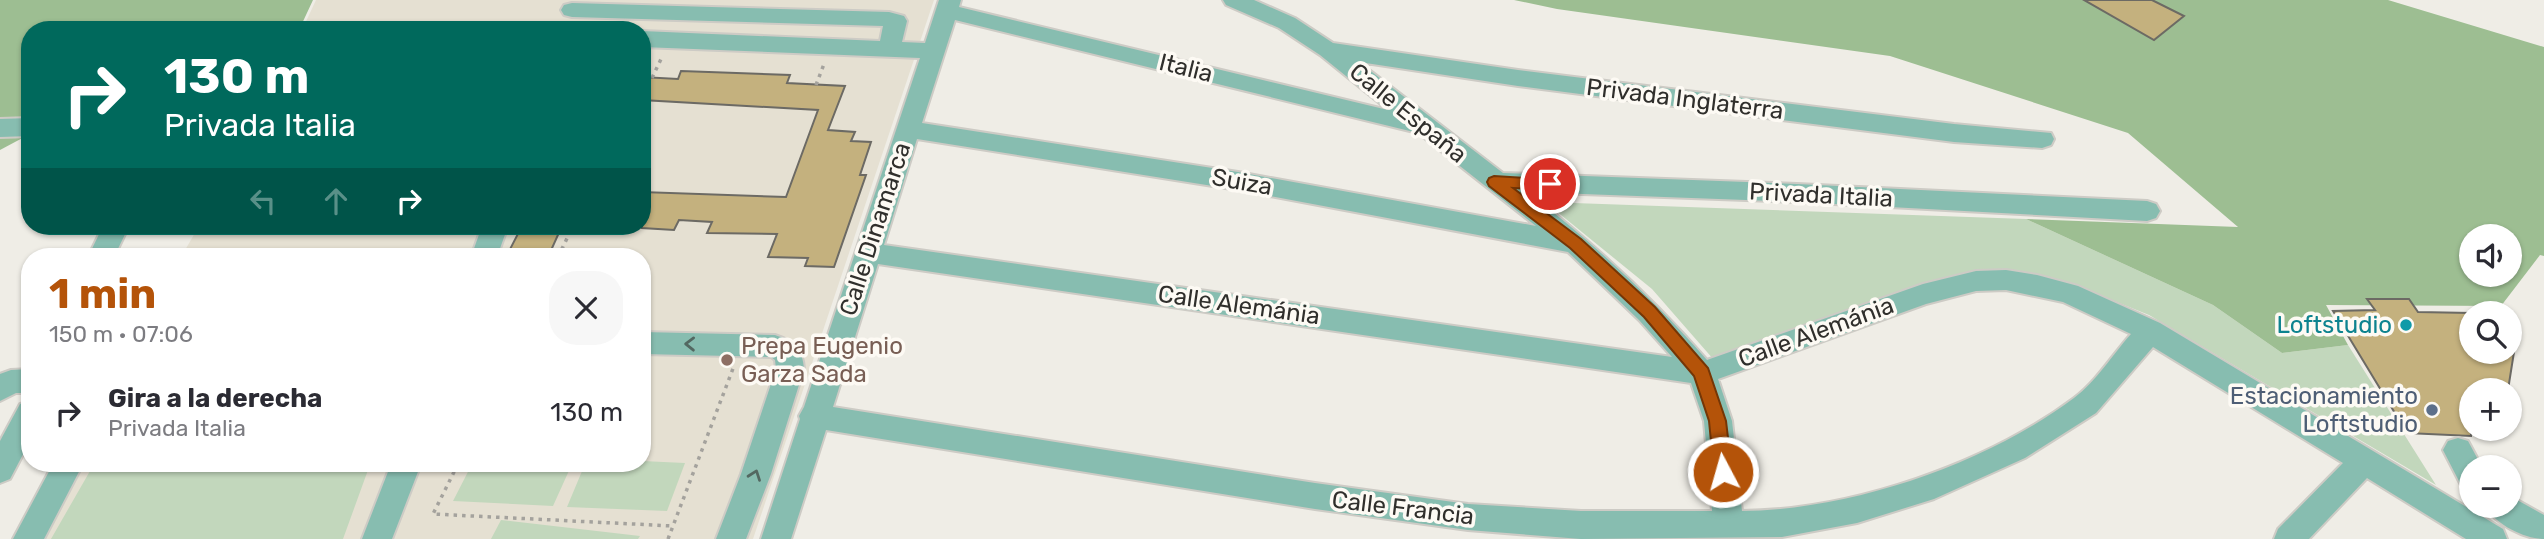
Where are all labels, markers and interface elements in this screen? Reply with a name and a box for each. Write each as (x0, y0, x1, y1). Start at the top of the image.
text: 130 m (164, 47, 309, 105)
street label: Italia (1156, 48, 1216, 88)
icon: right (49, 49, 140, 140)
street label: Calle España (1344, 57, 1472, 169)
street label: Privada Inglaterra (1585, 73, 1785, 125)
text: Privada Italia (164, 106, 356, 144)
street label: Calle Dinamarca (834, 139, 916, 319)
pin (1520, 154, 1580, 214)
street label: Suiza (1210, 163, 1274, 201)
icon: arrive (1531, 165, 1569, 203)
street label: Privada Italia (1748, 177, 1894, 213)
icon: left (244, 182, 282, 220)
icon: ahead (317, 182, 355, 220)
icon: right (390, 182, 428, 220)
map controls (2459, 224, 2522, 518)
button: sound (2459, 224, 2522, 287)
text: 1 min (49, 269, 156, 319)
button: close (549, 271, 623, 345)
street label: Calle Alemánia (1156, 280, 1322, 330)
street label: Calle Alemánia (1735, 291, 1897, 373)
button: search (2459, 301, 2522, 364)
place label: Loftstudio (2277, 311, 2392, 339)
marker: Loftstudio (2398, 317, 2414, 333)
text: 150 m · 07:06 (49, 320, 193, 348)
place label: Prepa Eugenio Garza Sada (741, 332, 903, 388)
one-way arrow (685, 336, 695, 352)
marker: Prepa Eugenio Garza Sada (719, 352, 735, 368)
button: + (2459, 378, 2522, 441)
place label: Estacionamiento Loftstudio (2230, 382, 2418, 438)
text: Gira a la derecha (108, 383, 322, 414)
icon: right (49, 394, 87, 432)
text: 130 m (550, 397, 623, 428)
marker: Estacionamiento Loftstudio (2424, 402, 2440, 418)
text: Privada Italia (108, 414, 246, 442)
position arrow (1686, 435, 1760, 509)
button: − (2459, 455, 2522, 518)
one-way arrow (747, 470, 761, 482)
street label: Calle Francia (1330, 485, 1476, 531)

